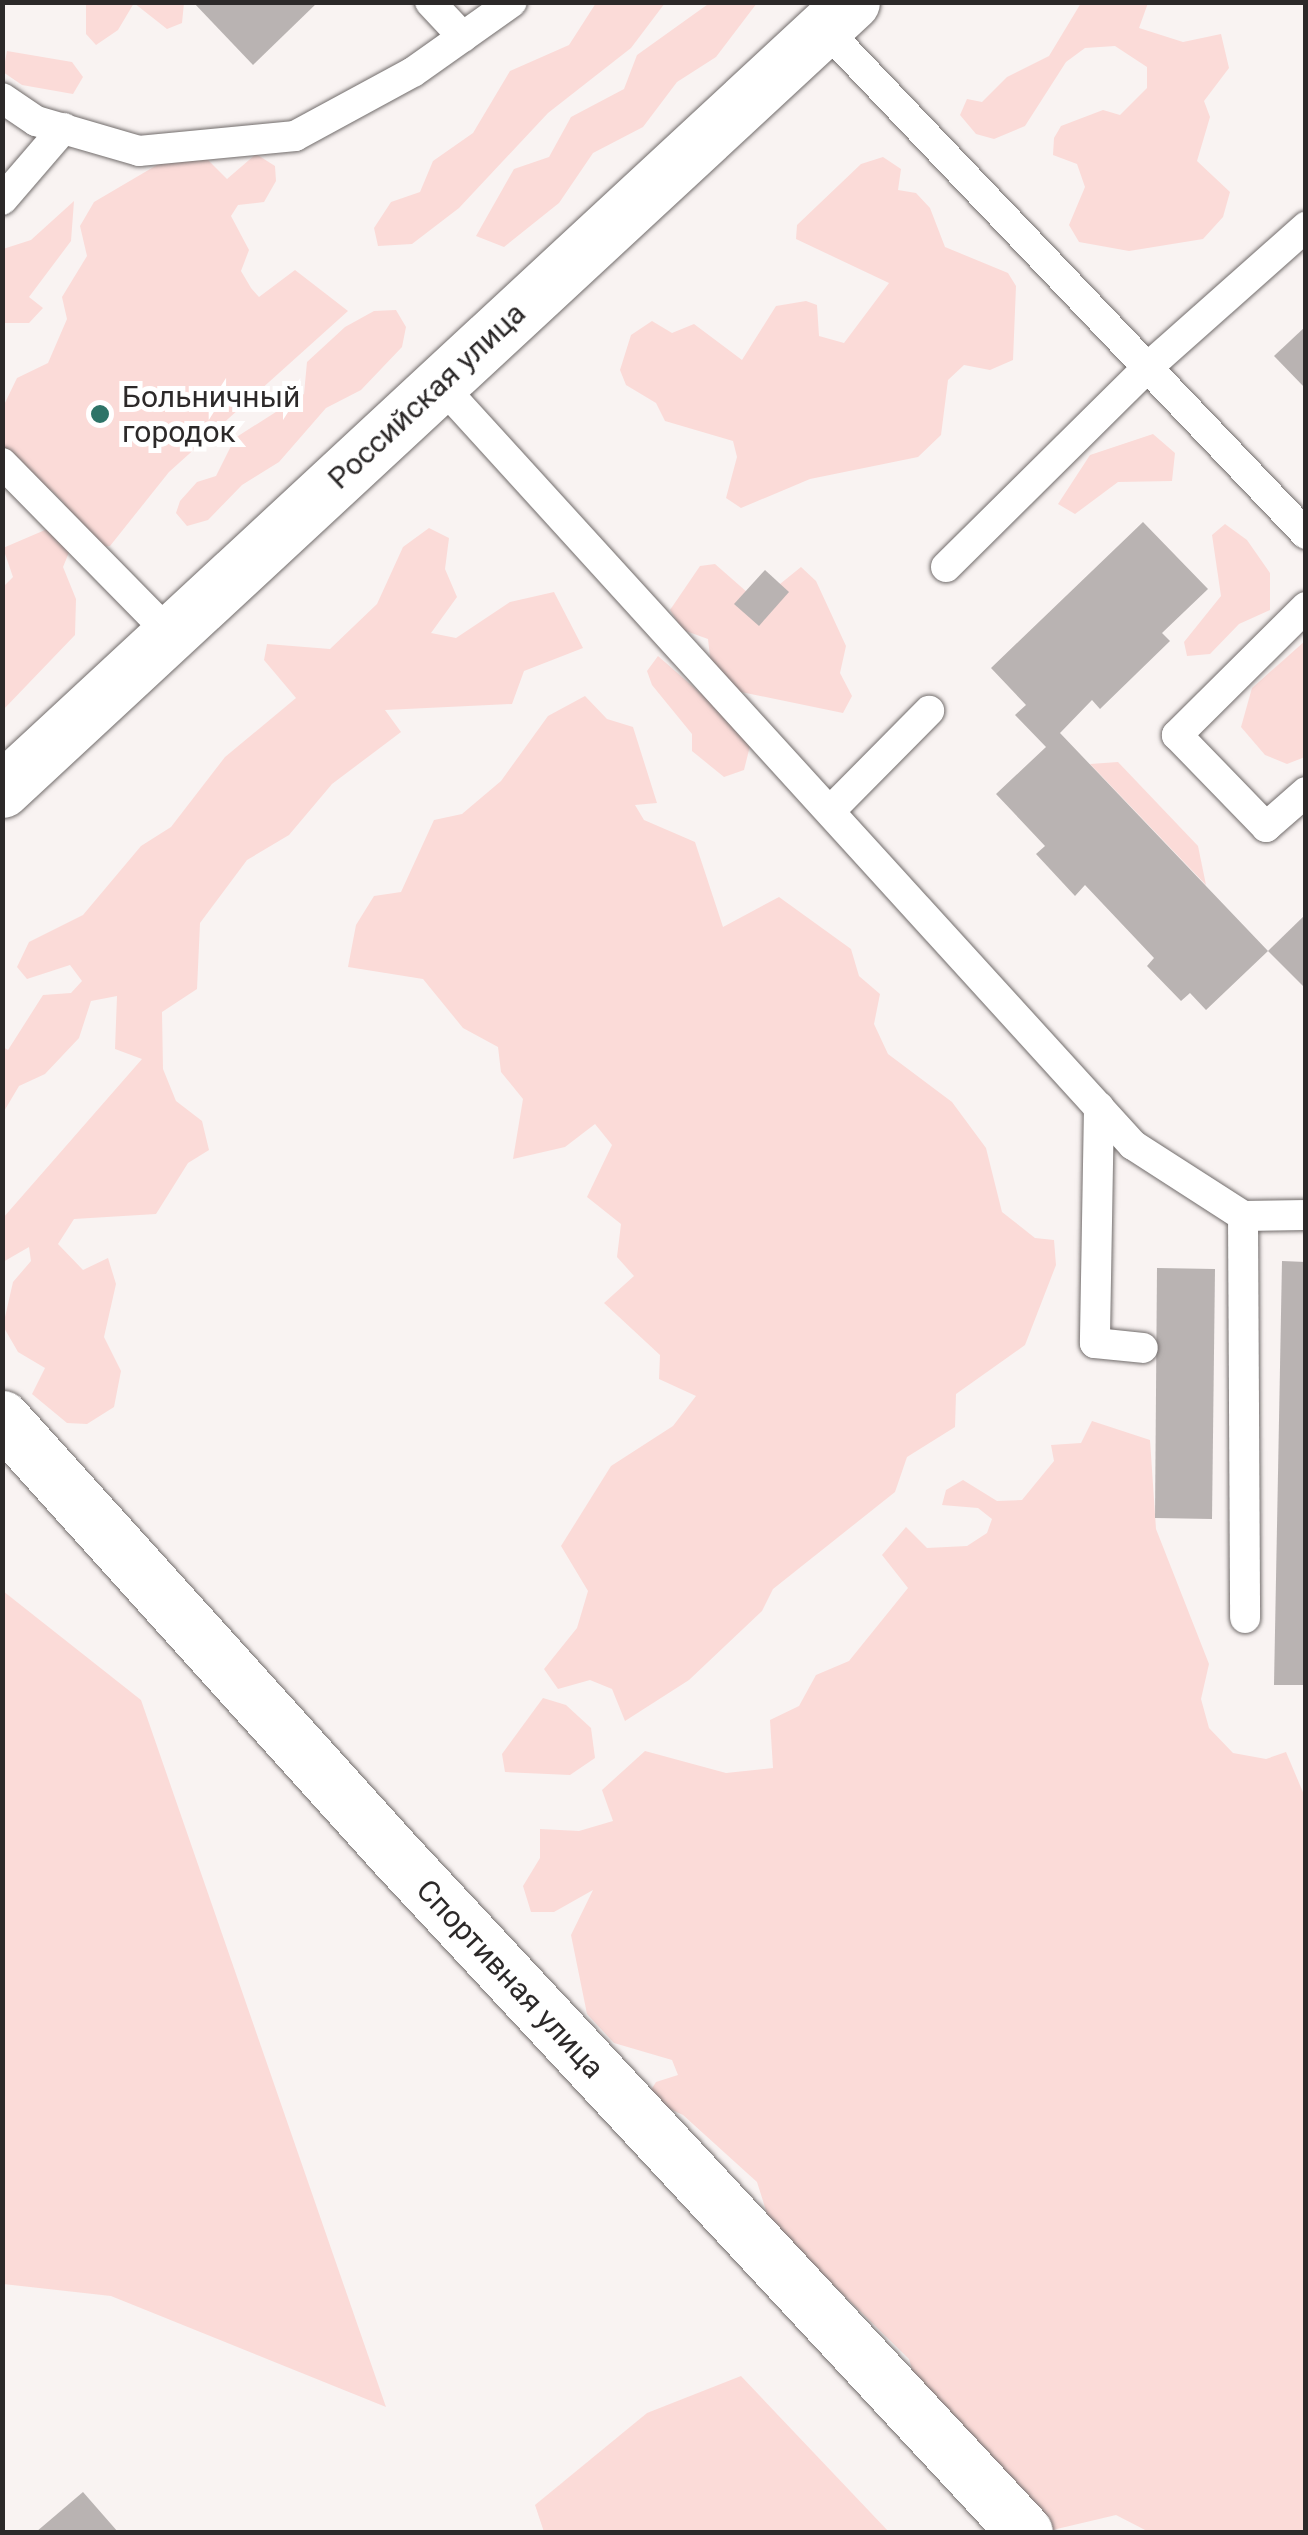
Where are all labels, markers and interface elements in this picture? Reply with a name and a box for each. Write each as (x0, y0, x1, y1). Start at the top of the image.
street label: Российская улица (321, 295, 533, 497)
place label: Больничный городок (122, 379, 300, 450)
marker: Больничный городок (87, 401, 113, 427)
street label: Спортивная улица (409, 1872, 611, 2086)

